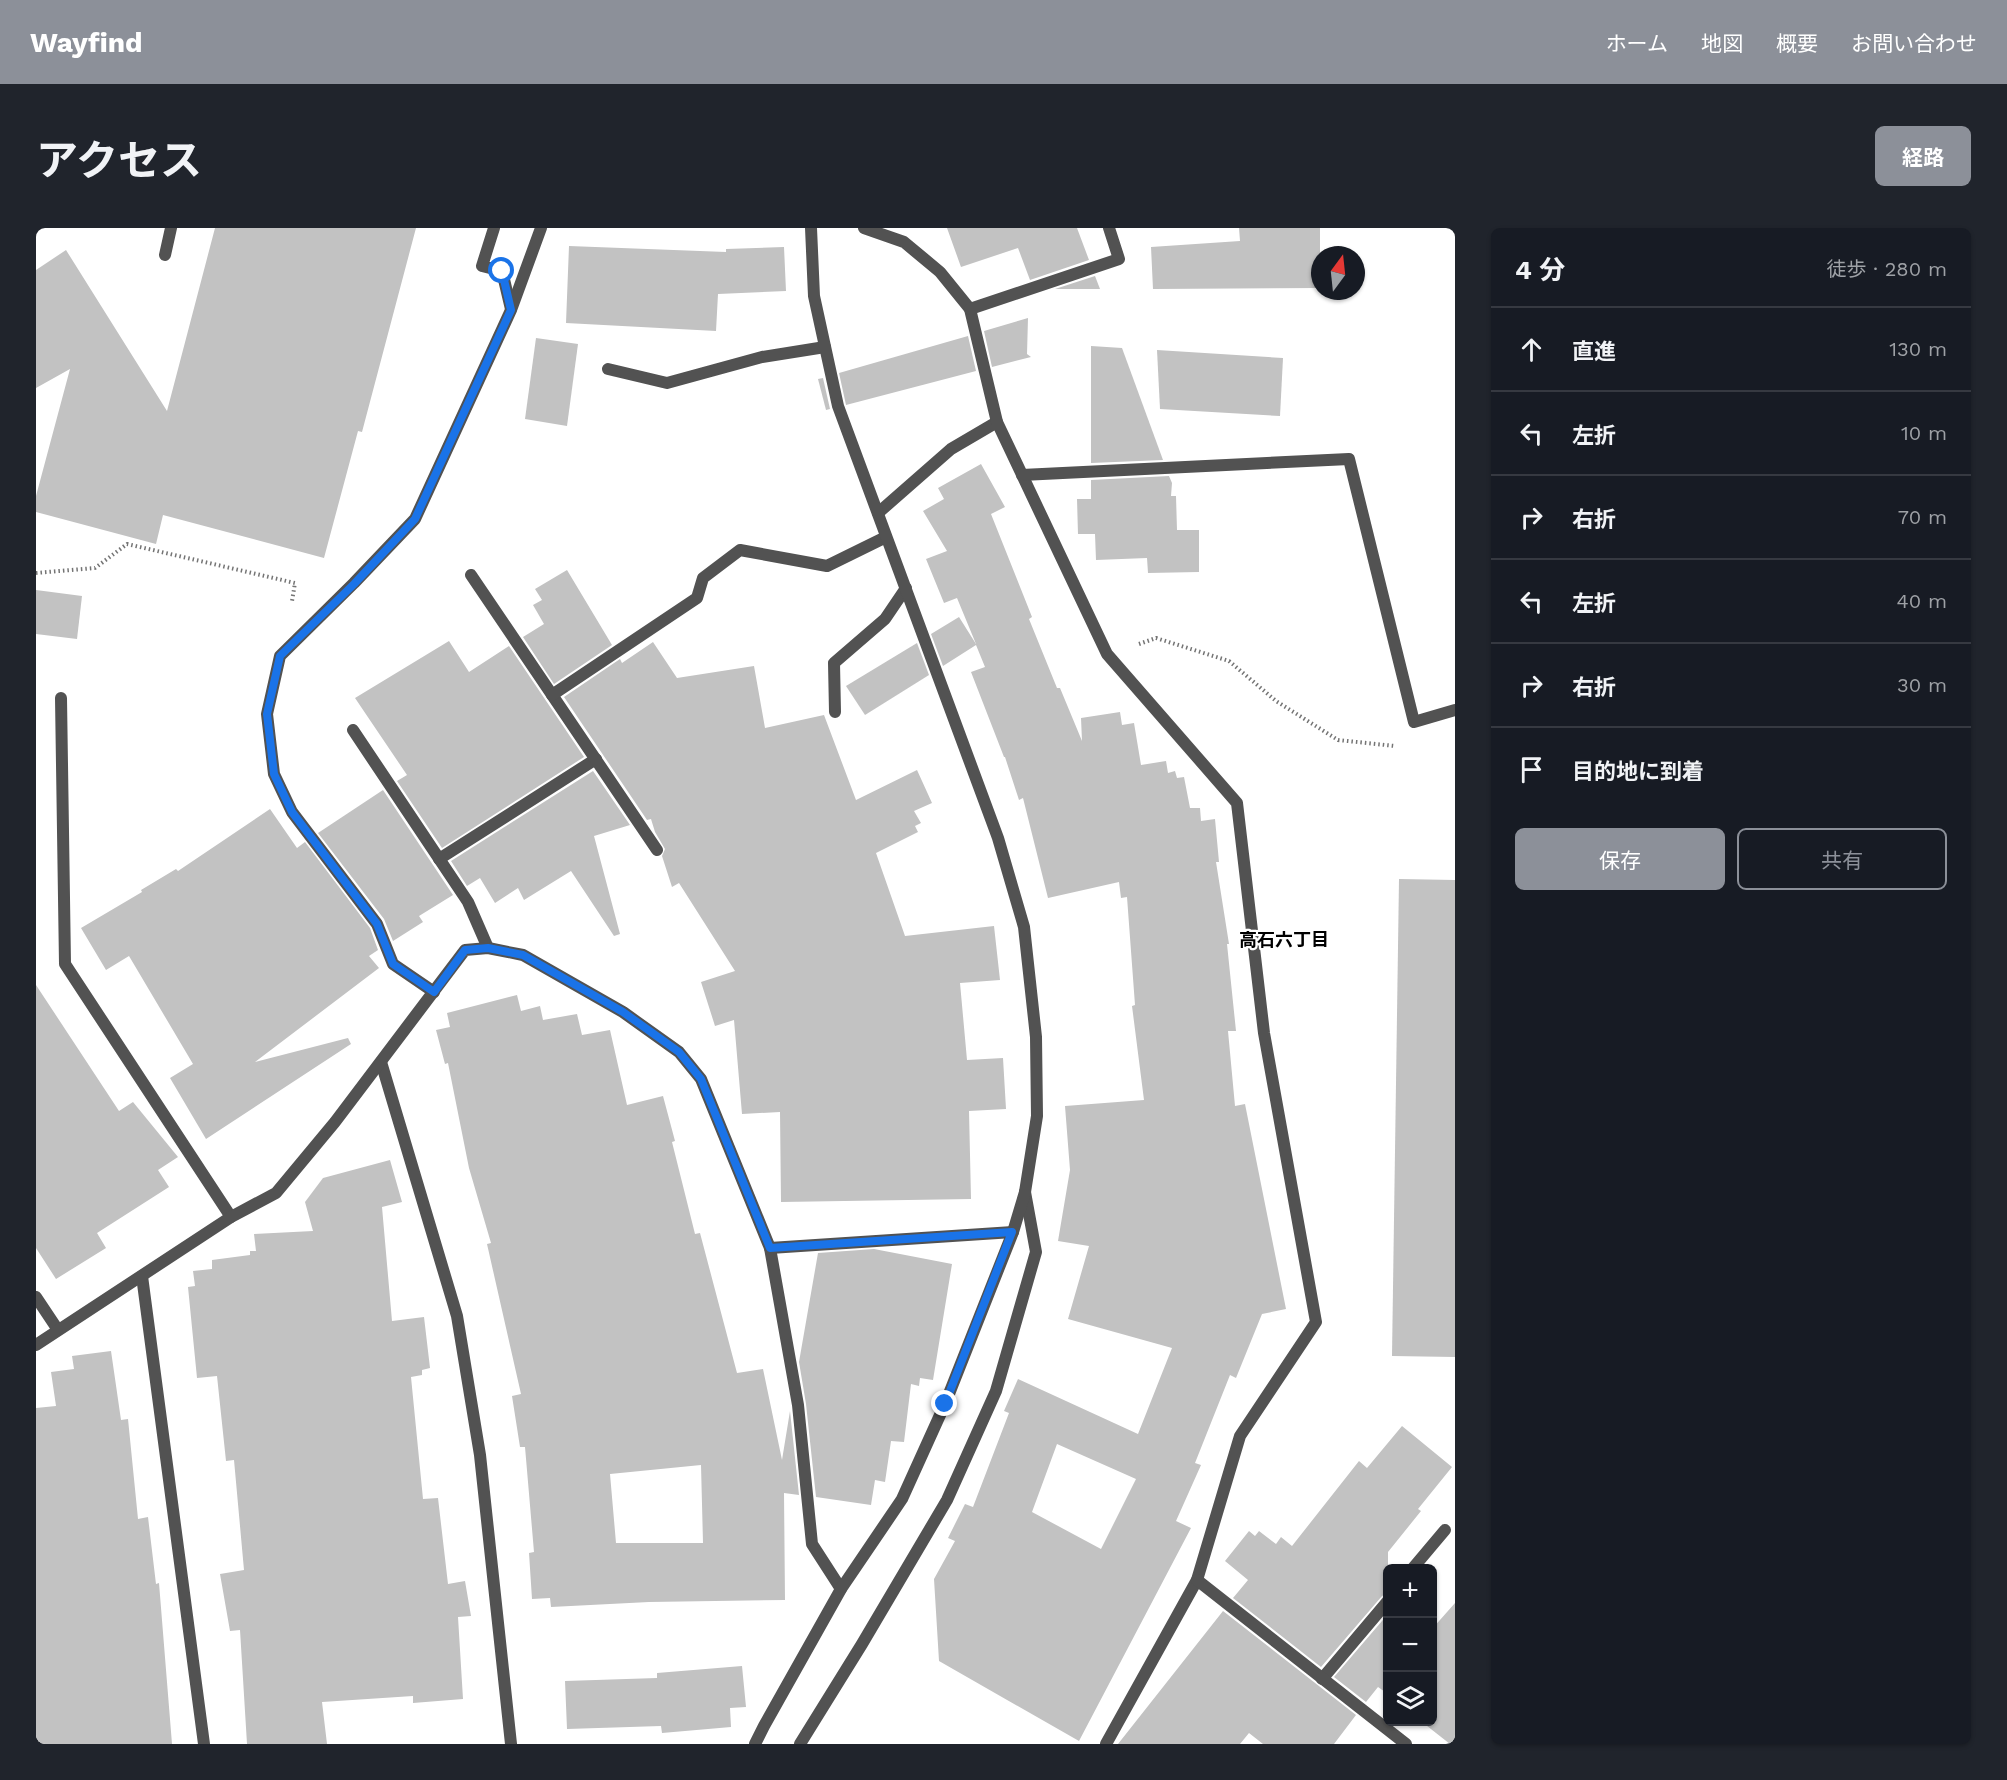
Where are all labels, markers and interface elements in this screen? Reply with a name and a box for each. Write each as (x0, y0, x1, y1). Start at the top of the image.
text: Wayfind (30, 26, 143, 59)
text: ホーム (1606, 31, 1668, 56)
text: 地図 (1701, 31, 1743, 56)
text: 概要 (1776, 31, 1818, 56)
text: お問い合わせ (1851, 31, 1977, 56)
button: 経路 (1875, 126, 1971, 186)
text: アクセス (36, 136, 202, 185)
north arrow (1311, 246, 1365, 300)
text: 4 分 (1515, 255, 1565, 285)
route start (488, 257, 514, 283)
text: 徒歩 · 280 m (1827, 257, 1947, 281)
icon: ahead (1515, 333, 1548, 366)
text: 130 m (1889, 337, 1947, 361)
text: 直進 (1572, 339, 1616, 364)
icon: left (1515, 417, 1548, 450)
text: 10 m (1901, 421, 1947, 445)
text: 左折 (1572, 423, 1616, 448)
icon: right (1515, 501, 1548, 534)
text: 70 m (1898, 505, 1947, 529)
text: 右折 (1572, 507, 1616, 532)
icon: left (1515, 585, 1548, 618)
text: 40 m (1896, 589, 1947, 613)
text: 左折 (1572, 591, 1616, 616)
icon: right (1515, 669, 1548, 702)
text: 30 m (1897, 673, 1947, 697)
text: 右折 (1572, 675, 1616, 700)
icon: arrive (1515, 753, 1548, 786)
text: 目的地に到着 (1572, 759, 1704, 784)
button: 保存 (1515, 828, 1725, 890)
button: 共有 (1737, 828, 1947, 890)
district label: 高石六丁目 (1239, 929, 1329, 950)
route end (931, 1390, 957, 1416)
map controls (1383, 1564, 1437, 1726)
button: + (1383, 1564, 1437, 1618)
button: − (1383, 1618, 1437, 1672)
button: layers (1383, 1672, 1437, 1726)

